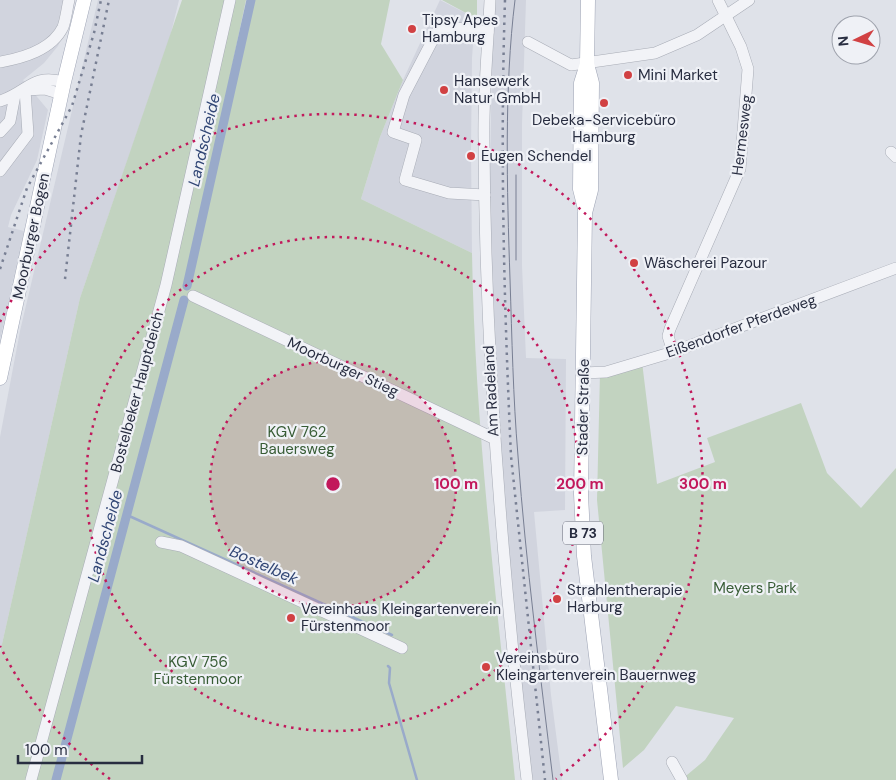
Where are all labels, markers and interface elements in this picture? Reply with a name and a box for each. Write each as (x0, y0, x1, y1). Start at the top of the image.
place label: Tipsy Apes Hamburg (422, 10, 498, 47)
north arrow (831, 15, 881, 65)
marker: Tipsy Apes Hamburg (406, 23, 418, 35)
text: N (834, 35, 852, 47)
place label: Mini Market (638, 65, 718, 85)
marker: Mini Market (622, 69, 634, 81)
place label: Hansewerk Natur GmbH (454, 71, 541, 108)
marker: Hansewerk Natur GmbH (438, 84, 450, 96)
water label: Landscheide (183, 92, 225, 188)
street label: Hermesweg (727, 93, 757, 177)
marker: Debeka-Servicebüro Hamburg (598, 97, 610, 109)
place label: Debeka-Servicebüro Hamburg (532, 110, 676, 147)
place label: Eugen Schendel (481, 146, 592, 166)
marker: Eugen Schendel (465, 150, 477, 162)
street label: Moorburger Bogen (8, 171, 54, 301)
place label: Wäscherei Pazour (644, 253, 767, 273)
marker: Wäscherei Pazour (628, 257, 640, 269)
street label: Eißendorfer Pferdeweg (663, 289, 819, 363)
street label: Bostelbeker Hauptdeich (106, 309, 168, 475)
street label: Moorburger Stieg (284, 332, 402, 402)
street label: Am Radeland (479, 345, 503, 437)
street label: Stader Straße (572, 358, 594, 456)
park label: KGV 762 Bauersweg (259, 422, 335, 459)
text: 100 m (434, 474, 478, 494)
text: 200 m (556, 474, 604, 494)
text: 300 m (679, 474, 727, 494)
centre of rings (324, 475, 342, 493)
water label: Landscheide (83, 488, 127, 584)
road number: B 73 (563, 522, 603, 544)
water label: Bostelbek (226, 541, 302, 590)
park label: Meyers Park (713, 578, 797, 598)
place label: Strahlentherapie Harburg (567, 580, 683, 617)
marker: Strahlentherapie Harburg (551, 593, 563, 605)
place label: Vereinhaus Kleingartenverein Fürstenmoor (301, 599, 501, 636)
marker: Vereinhaus Kleingartenverein Fürstenmoor (285, 612, 297, 624)
place label: Vereinsbüro Kleingartenverein Bauernweg (496, 648, 696, 685)
park label: KGV 756 Fürstenmoor (154, 652, 243, 689)
marker: Vereinsbüro Kleingartenverein Bauernweg (480, 661, 492, 673)
scale bar (18, 732, 141, 764)
text: 100 m (25, 740, 68, 760)

